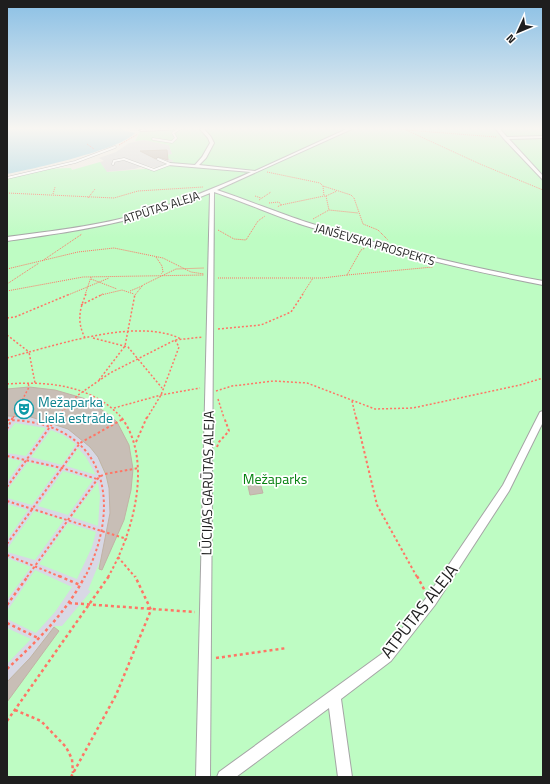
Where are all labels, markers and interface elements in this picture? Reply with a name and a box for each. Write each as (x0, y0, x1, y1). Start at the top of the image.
north arrow (498, 12, 538, 52)
text: N (502, 31, 519, 47)
street label: ATPŪTAS ALEJA (120, 186, 202, 228)
street label: JANŠEVSKA PROSPEKTS (313, 218, 437, 270)
place label: Mežaparka Lielā estrāde (38, 391, 113, 428)
theatre icon: Mežaparka Lielā estrāde (13, 398, 35, 420)
street label: LŪCIJAS GARŪTAS ALEJA (195, 410, 219, 556)
park label: Mežaparks (243, 468, 307, 489)
street label: ATPŪTAS ALEJA (374, 558, 464, 664)

